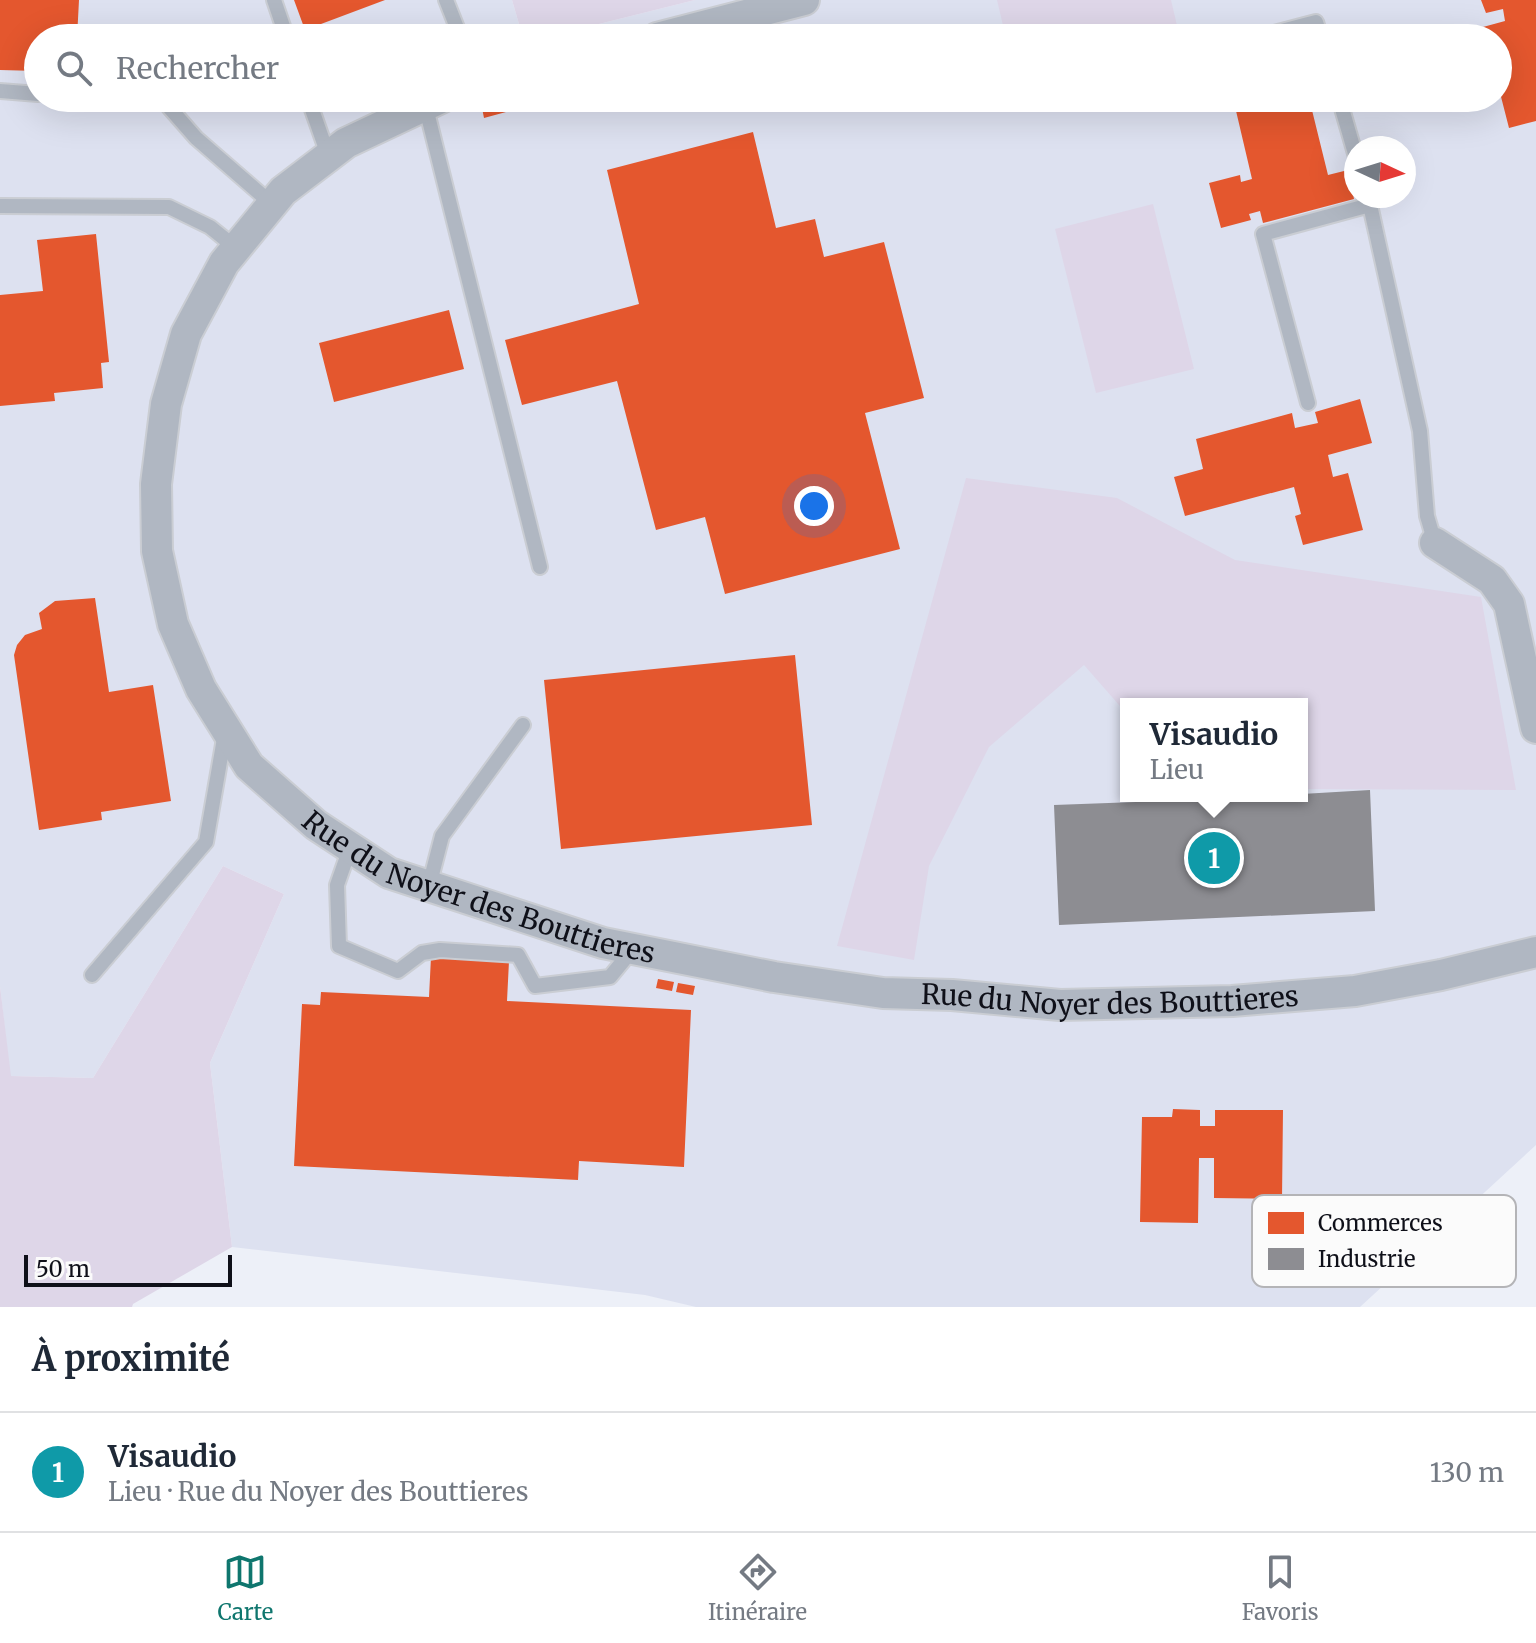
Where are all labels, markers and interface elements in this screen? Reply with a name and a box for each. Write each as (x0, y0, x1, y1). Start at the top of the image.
search box (24, 24, 1512, 112)
icon: search (52, 46, 96, 90)
text: Rechercher (116, 49, 279, 87)
north arrow (1344, 136, 1416, 208)
your location (794, 486, 834, 526)
popup (1120, 698, 1308, 802)
text: Visaudio (1150, 715, 1278, 753)
text: Lieu (1150, 753, 1204, 786)
street label: Rue du Noyer des Bouttieres (294, 803, 658, 971)
pin: 1 (1188, 828, 1240, 888)
street label: Rue du Noyer des Bouttieres (920, 976, 1300, 1023)
legend (1252, 1195, 1516, 1287)
text: Commerces (1318, 1209, 1443, 1237)
text: Industrie (1318, 1245, 1415, 1273)
scale bar (24, 1251, 232, 1287)
text: 50 m (36, 1255, 90, 1283)
text: À proximité (32, 1338, 230, 1380)
text: Visaudio (108, 1437, 236, 1475)
text: 1 (52, 1456, 64, 1489)
text: 130 m (1430, 1456, 1504, 1489)
text: Lieu · Rue du Noyer des Bouttieres (108, 1475, 528, 1508)
tab: Carte (217, 1550, 273, 1626)
tab: Itinéraire (708, 1550, 807, 1626)
tab: Favoris (1242, 1550, 1319, 1626)

